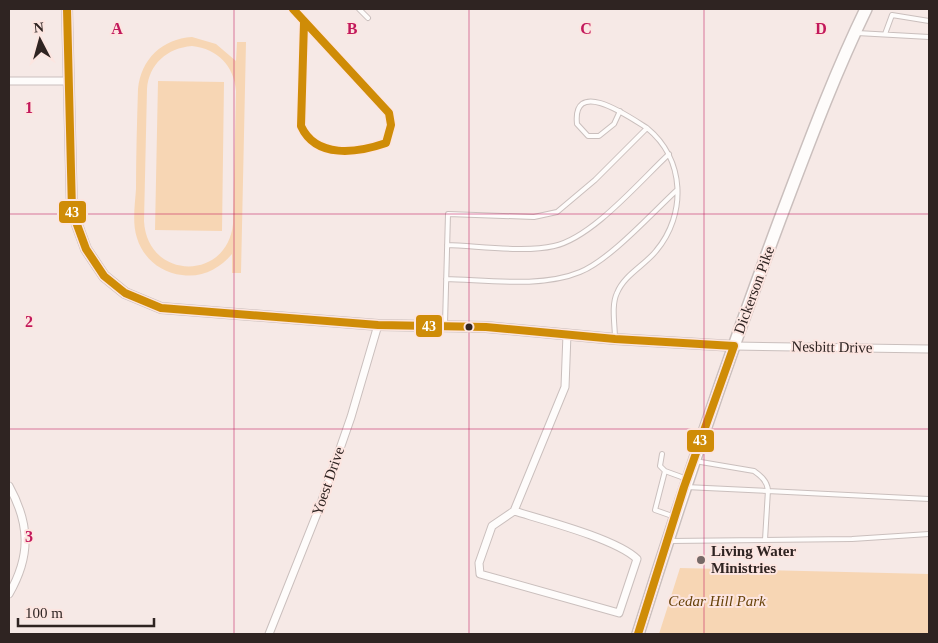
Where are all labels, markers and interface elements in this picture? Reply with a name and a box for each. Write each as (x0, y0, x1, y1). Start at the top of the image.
north arrow (15, 15, 65, 65)
text: N (33, 20, 45, 36)
text: A (111, 20, 123, 37)
text: B (347, 20, 358, 37)
text: C (580, 20, 592, 37)
text: D (815, 20, 827, 37)
text: 1 (25, 99, 33, 116)
line badge: 43 (58, 200, 87, 224)
text: 43 (65, 205, 79, 220)
street label: Dickerson Pike (731, 244, 777, 336)
text: 2 (25, 313, 33, 330)
line badge: 43 (415, 314, 443, 338)
text: 43 (422, 319, 436, 334)
unlabelled marker (464, 322, 474, 332)
street label: Nesbitt Drive (791, 338, 873, 356)
line badge: 43 (686, 429, 715, 453)
text: 43 (693, 433, 707, 448)
street label: Yoest Drive (309, 444, 347, 517)
text: 3 (25, 528, 33, 545)
place label: Living Water Ministries (711, 543, 796, 576)
marker: Living Water Ministries (695, 554, 707, 566)
park label: Cedar Hill Park (668, 593, 766, 609)
scale bar (18, 596, 154, 628)
text: 100 m (25, 605, 63, 621)

